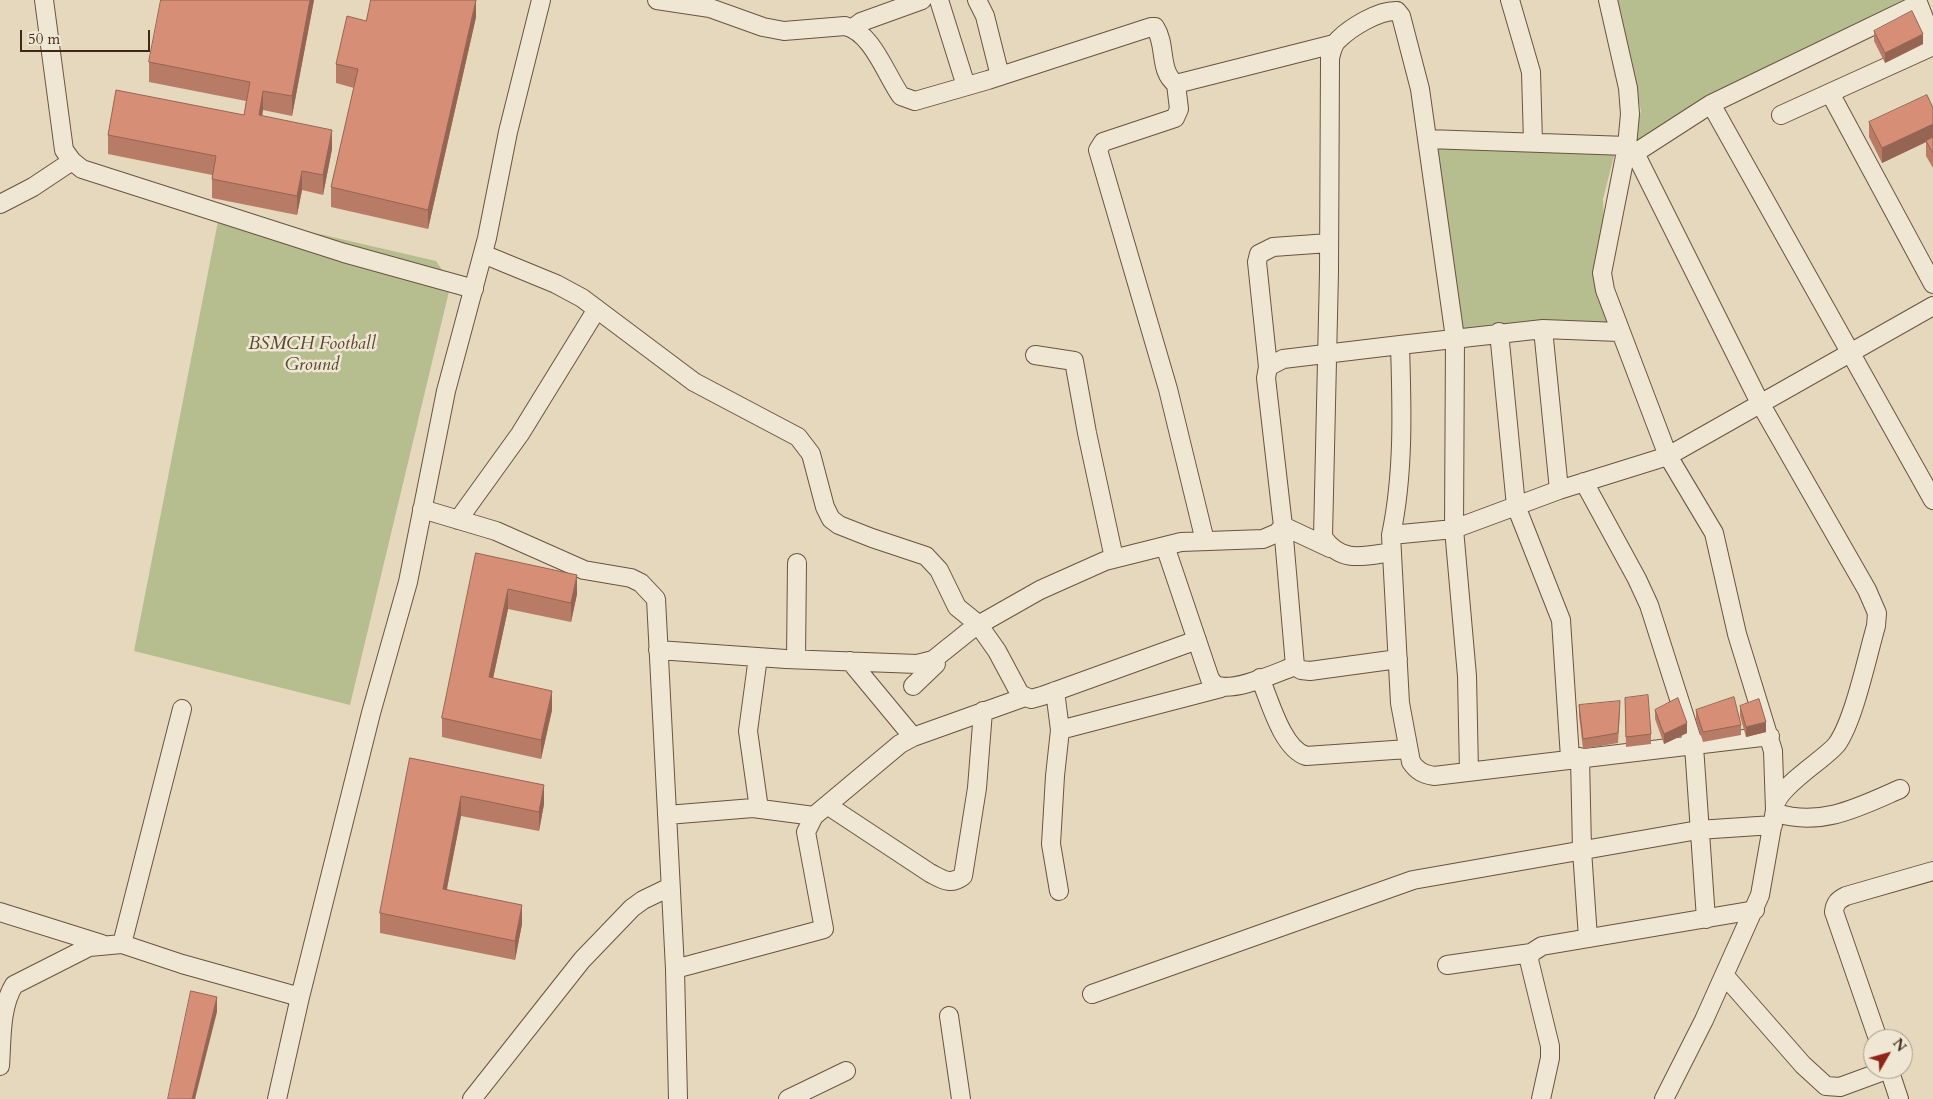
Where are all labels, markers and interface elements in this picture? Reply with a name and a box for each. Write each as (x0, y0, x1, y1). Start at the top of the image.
scale bar (22, 20, 152, 52)
text: 50 m (28, 29, 60, 49)
park label: BSMCH Football Ground (248, 334, 376, 376)
north arrow (1863, 1029, 1913, 1079)
text: N (1888, 1034, 1911, 1056)

